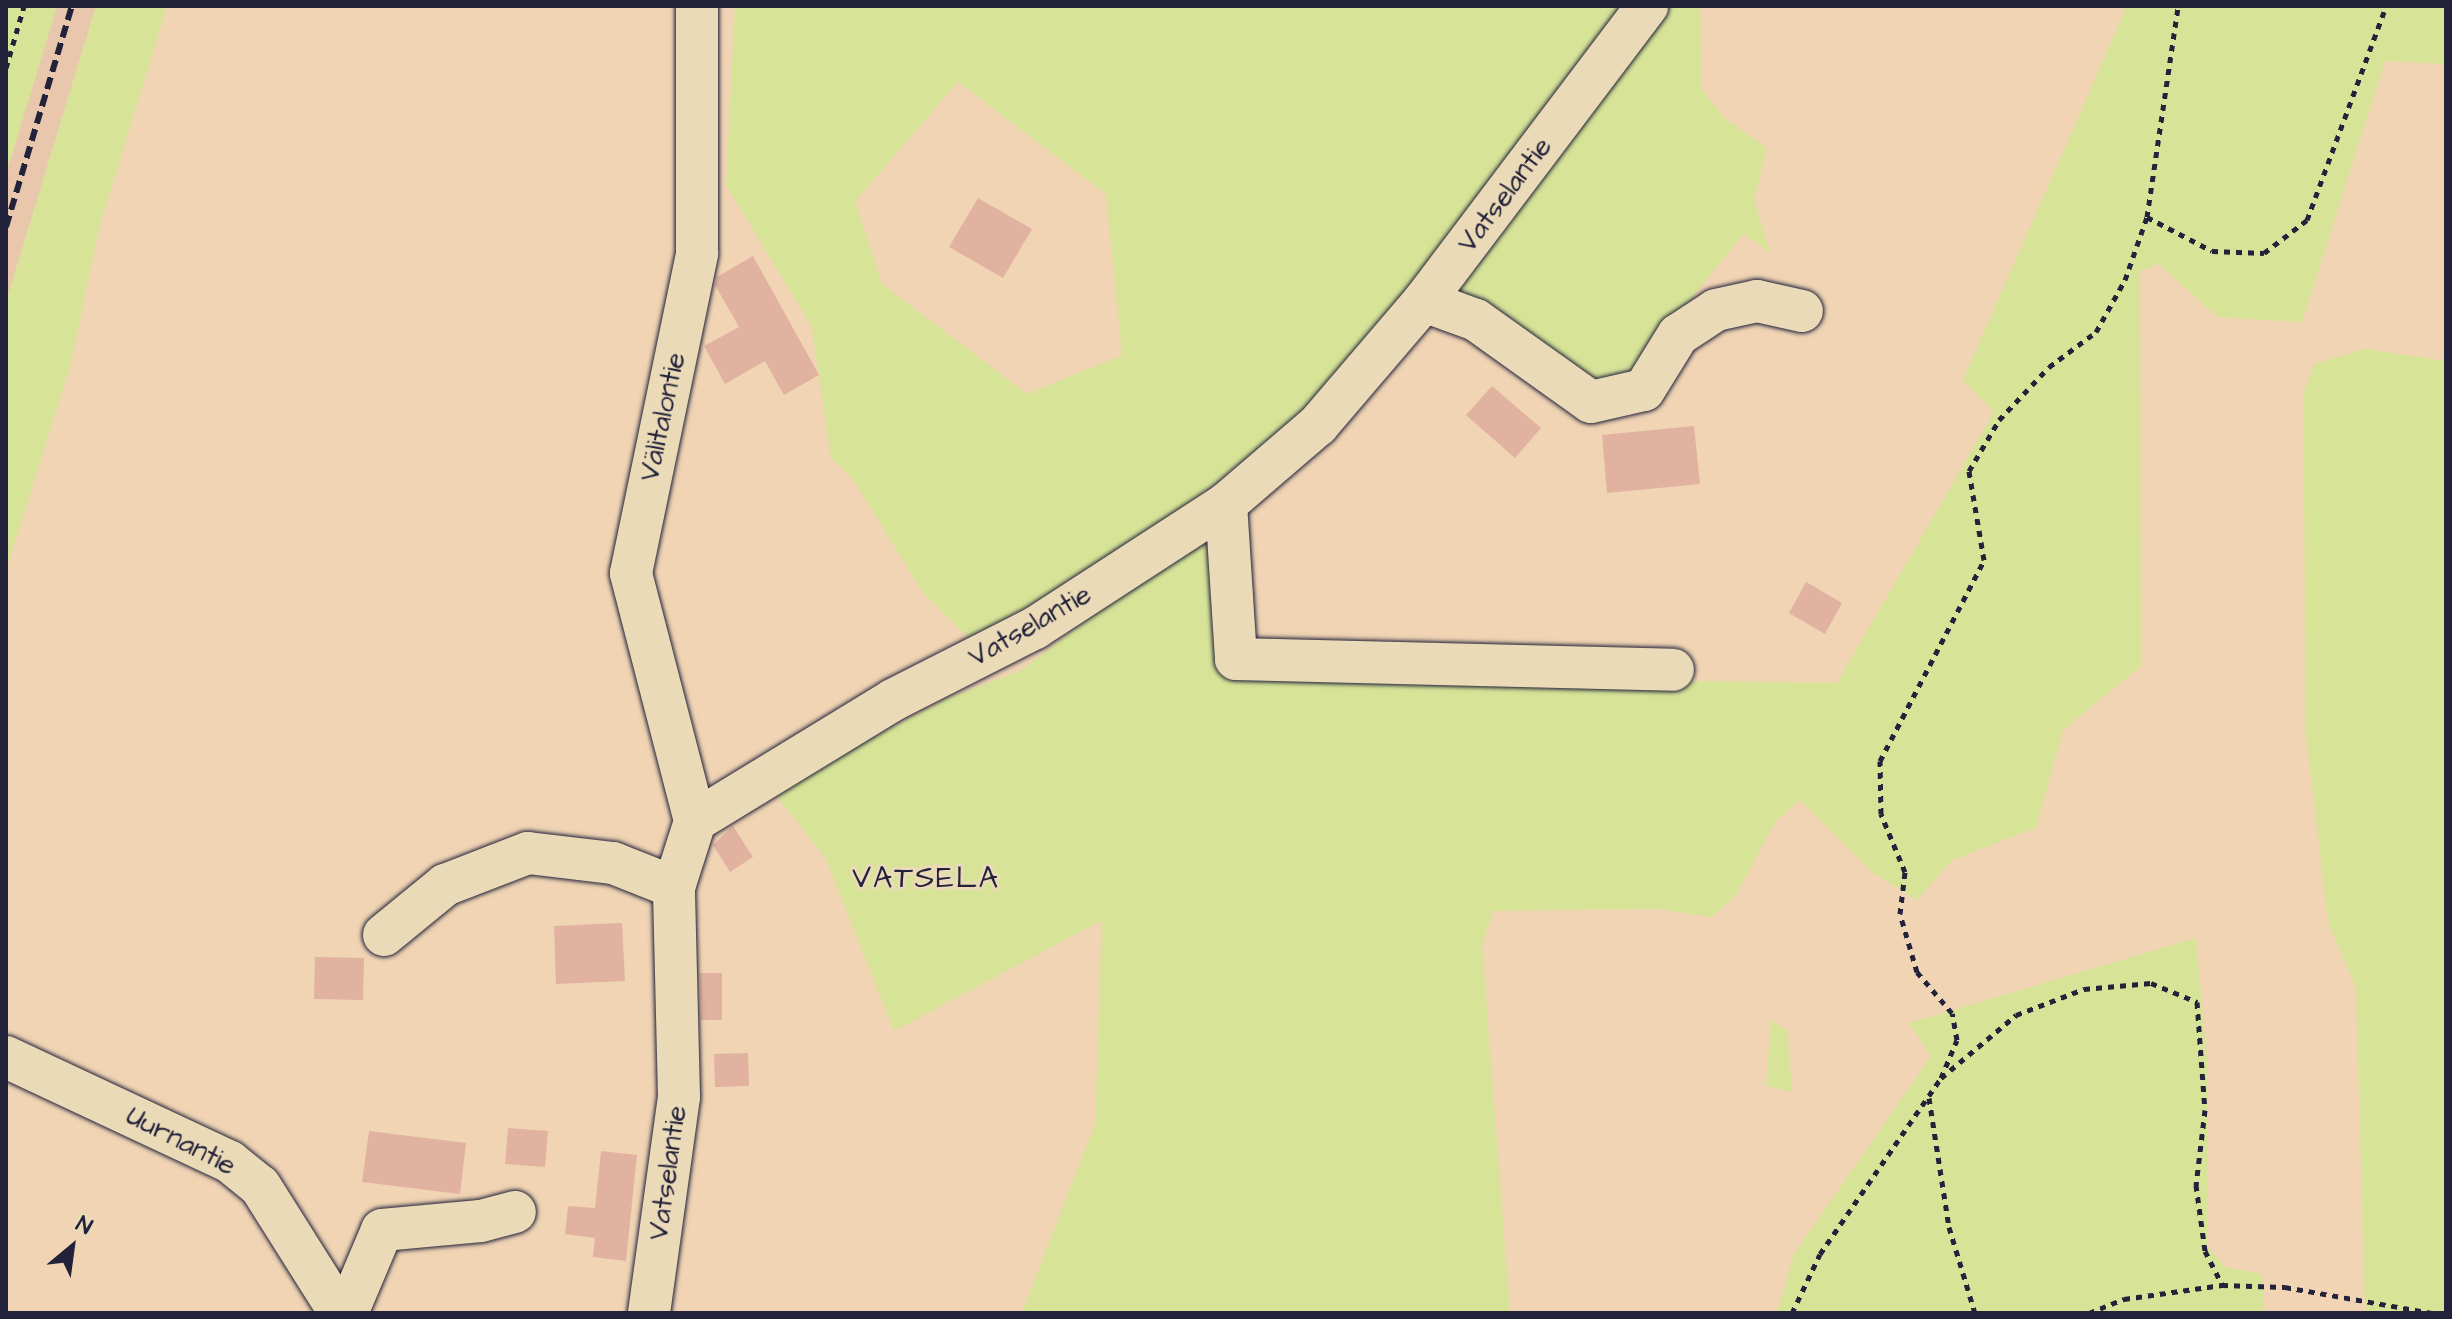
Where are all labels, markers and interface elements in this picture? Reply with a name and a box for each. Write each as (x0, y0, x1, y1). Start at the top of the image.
street label: Vatselantie (1451, 131, 1559, 259)
street label: Välitalontie (633, 350, 693, 484)
street label: Vatselantie (963, 578, 1097, 674)
district label: VATSELA (852, 860, 1000, 896)
street label: Uurnantie (121, 1099, 241, 1183)
street label: Vatselantie (642, 1103, 694, 1243)
north arrow (32, 1207, 112, 1287)
text: N (70, 1209, 97, 1242)

